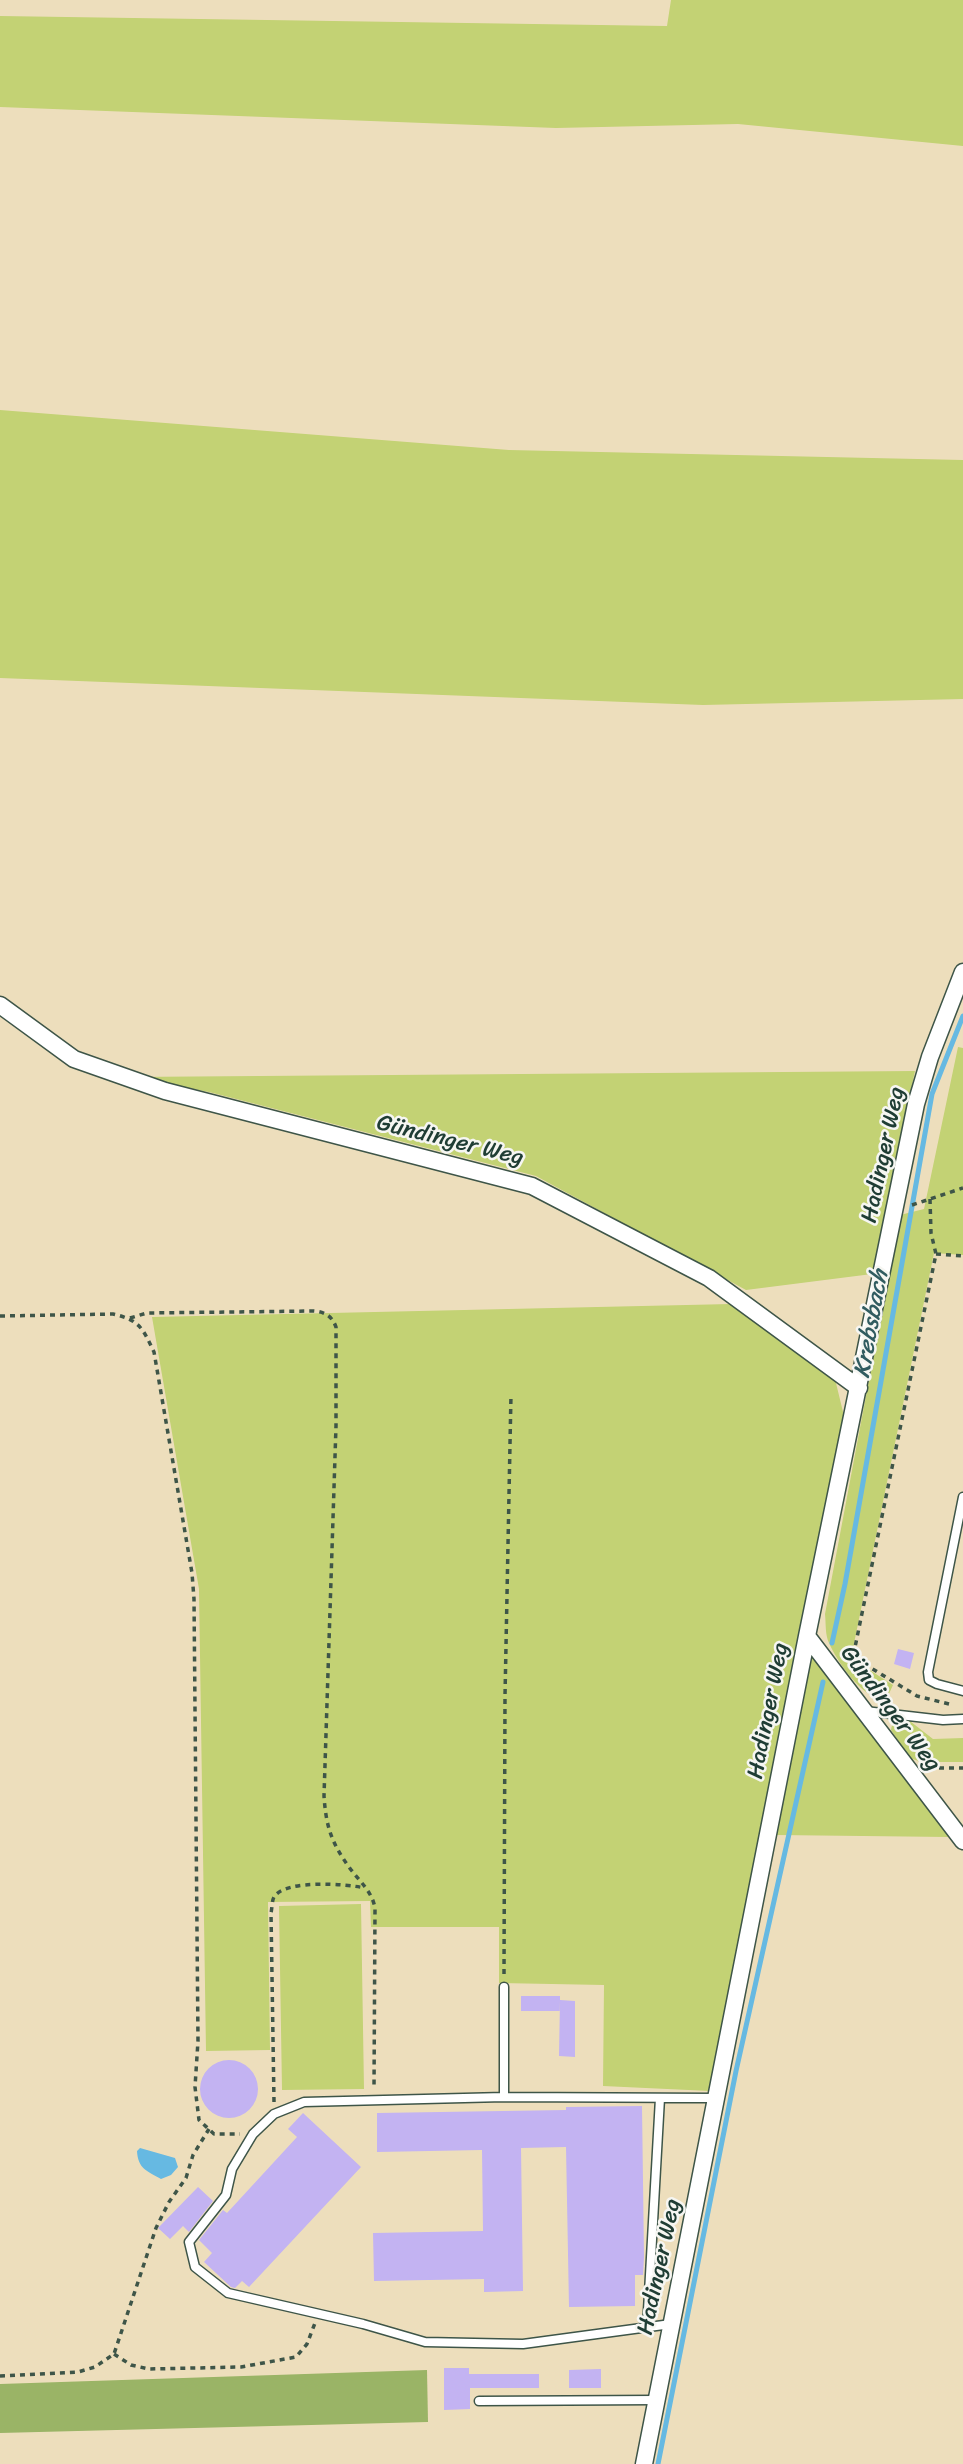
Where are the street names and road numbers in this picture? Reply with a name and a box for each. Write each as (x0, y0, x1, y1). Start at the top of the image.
street label: Hadinger Weg (856, 1085, 912, 1225)
street label: Gündinger Weg (374, 1109, 526, 1173)
street label: Hadinger Weg (742, 1641, 796, 1781)
street label: Gündinger Weg (834, 1641, 946, 1777)
street label: Hadinger Weg (632, 2197, 688, 2337)

